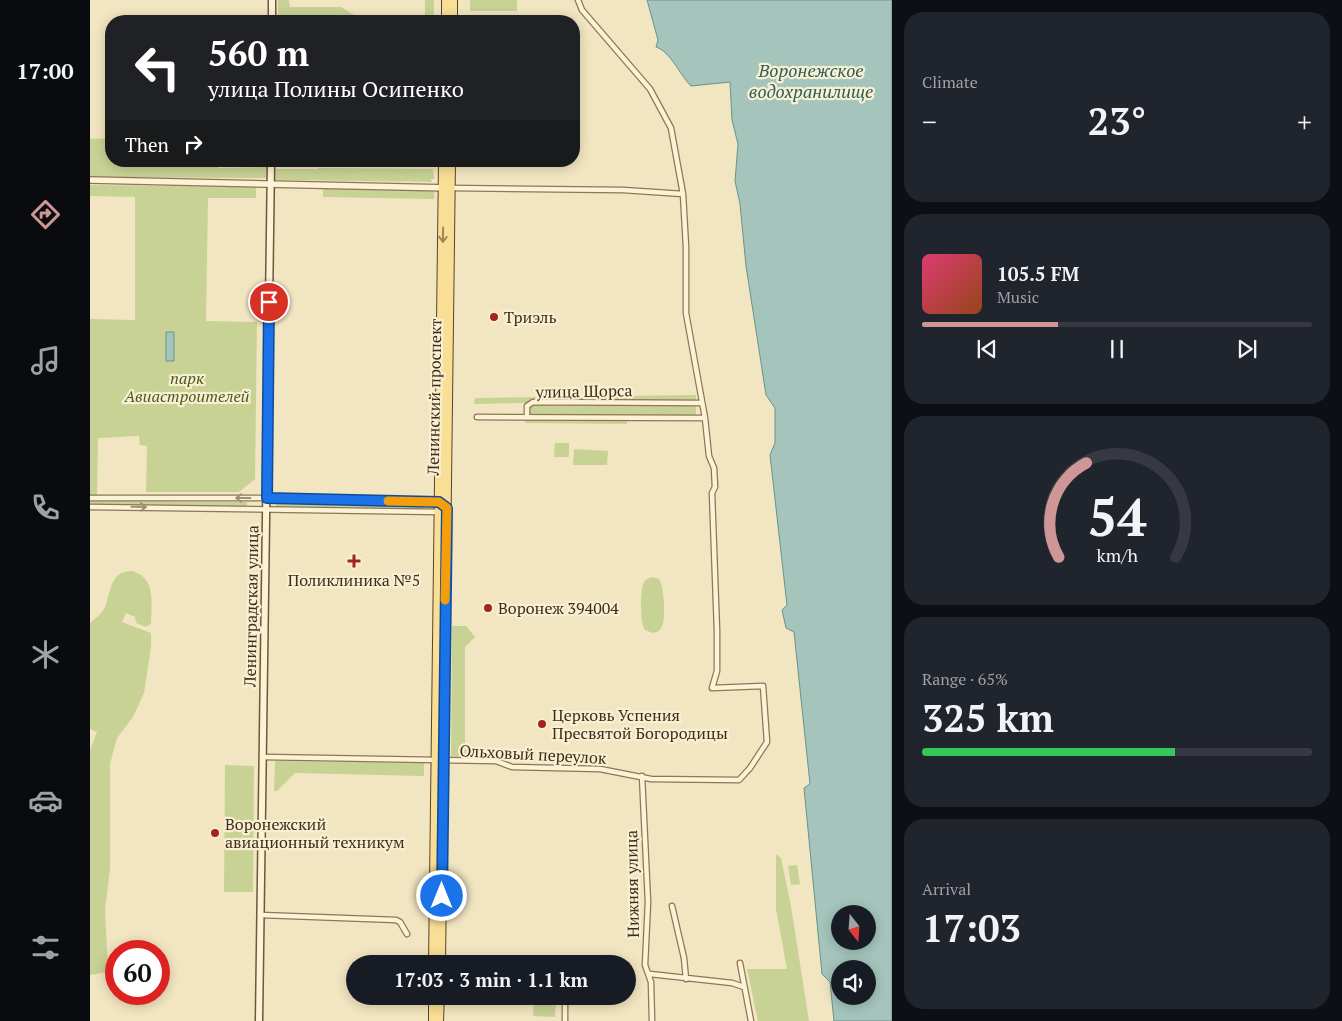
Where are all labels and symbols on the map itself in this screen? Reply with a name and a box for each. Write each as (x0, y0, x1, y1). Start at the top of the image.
water label: Воронежское водохранилище (749, 58, 873, 103)
one-way arrow (438, 226, 448, 243)
pin (248, 281, 290, 323)
place label: Триэль (504, 306, 557, 328)
marker: Триэль (488, 311, 500, 323)
street label: Ленинский проспект (422, 318, 446, 477)
park label: парк Авиастроителей (124, 367, 250, 407)
street label: улица Щорса (534, 379, 633, 403)
one-way arrow (235, 493, 251, 503)
one-way arrow (130, 503, 146, 512)
street label: Ленинградская улица (239, 525, 263, 688)
marker: Поликлиника №5 (347, 554, 361, 568)
place label: Поликлиника №5 (288, 569, 420, 591)
place label: Воронеж 394004 (498, 597, 619, 619)
marker: Воронеж 394004 (482, 602, 494, 614)
place label: Церковь Успения Пресвятой Богородицы (552, 704, 728, 744)
marker: Церковь Успения Пресвятой Богородицы (536, 718, 548, 730)
street label: Ольховый переулок (459, 739, 607, 769)
place label: Воронежский авиационный техникум (225, 813, 405, 853)
marker: Воронежский авиационный техникум (209, 827, 221, 839)
street label: Нижняя улица (620, 830, 644, 938)
position arrow (415, 869, 467, 921)
north arrow (831, 905, 876, 950)
speed limit sign: 60 (105, 940, 170, 1005)

